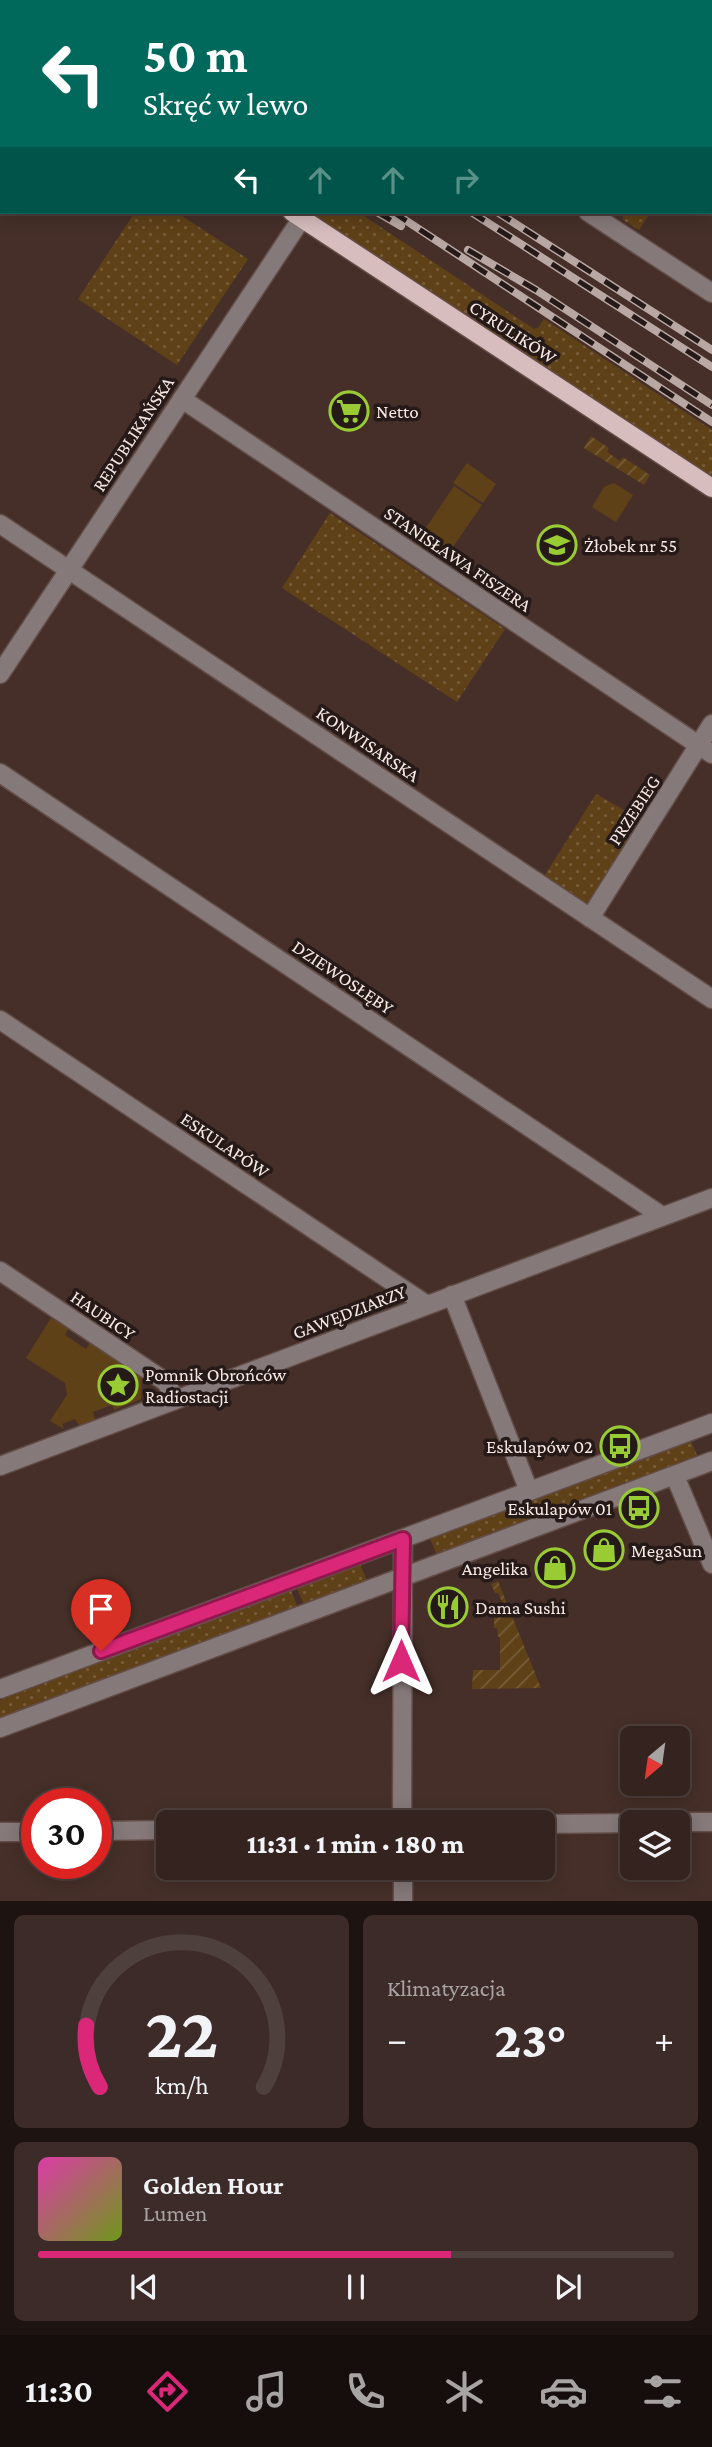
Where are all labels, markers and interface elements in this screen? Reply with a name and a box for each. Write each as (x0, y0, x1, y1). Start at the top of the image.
icon: left (28, 28, 119, 119)
text: 50 m (143, 28, 248, 83)
text: Skręć w lewo (143, 86, 308, 122)
icon: left (228, 161, 266, 199)
icon: ahead (301, 161, 339, 199)
icon: ahead (374, 161, 412, 199)
icon: right (447, 161, 485, 199)
street label: CYRULIKÓW (465, 296, 561, 368)
street label: REPUBLIKAŃSKA (88, 373, 178, 495)
supermarket icon: Netto (328, 390, 370, 432)
place label: Netto (376, 401, 419, 422)
street label: STANISŁAWA FISZERA (381, 502, 536, 616)
school or university icon: Żłobek nr 55 (536, 524, 578, 566)
place label: Żłobek nr 55 (584, 535, 677, 556)
street label: KONWISARSKA (313, 702, 424, 786)
street label: PRZEBIEG (604, 771, 664, 849)
street label: DZIEWOSŁĘBY (289, 936, 398, 1019)
street label: ESKULAPÓW (177, 1108, 274, 1182)
street label: GAWĘDZIARZY (290, 1280, 409, 1343)
street label: HAUBICY (67, 1286, 140, 1345)
place icon: Pomnik Obrońców Radiostacji (97, 1364, 139, 1406)
place label: Pomnik Obrońców Radiostacji (145, 1364, 286, 1408)
bus stop icon: Eskulapów 02 (599, 1425, 641, 1467)
place label: Eskulapów 02 (486, 1436, 593, 1457)
bus stop icon: Eskulapów 01 (618, 1487, 660, 1529)
place label: Eskulapów 01 (507, 1498, 612, 1519)
shop icon: MegaSun (583, 1529, 625, 1571)
place label: MegaSun (631, 1540, 702, 1561)
shop icon: Angelika (534, 1547, 576, 1589)
place label: Angelika (462, 1558, 528, 1579)
pin (71, 1579, 131, 1651)
restaurant icon: Dama Sushi (427, 1586, 469, 1628)
icon: arrive (82, 1590, 120, 1628)
place label: Dama Sushi (475, 1597, 566, 1618)
position arrow (364, 1624, 438, 1698)
north arrow (620, 1726, 690, 1796)
map controls (620, 1726, 690, 1880)
speed limit sign: 30 (21, 1788, 112, 1879)
button: layers (620, 1810, 690, 1880)
text: 11:31 · 1 min · 180 m (247, 1830, 464, 1859)
text: Klimatyzacja (387, 1975, 506, 2001)
text: 22 (145, 1993, 218, 2074)
text: 23° (494, 2010, 567, 2068)
text: − (387, 2018, 407, 2060)
text: + (654, 2018, 674, 2060)
text: km/h (155, 2072, 208, 2099)
text: Golden Hour (143, 2171, 284, 2200)
text: Lumen (143, 2200, 207, 2226)
icon: previous (125, 2268, 163, 2306)
icon: pause (337, 2268, 375, 2306)
icon: next (549, 2268, 587, 2306)
icon: directions (143, 2367, 192, 2416)
icon: music (242, 2367, 291, 2416)
icon: phone (341, 2367, 390, 2416)
icon: climate (440, 2367, 489, 2416)
icon: car (539, 2367, 588, 2416)
icon: filters (638, 2367, 687, 2416)
text: 11:30 (25, 2373, 93, 2409)

